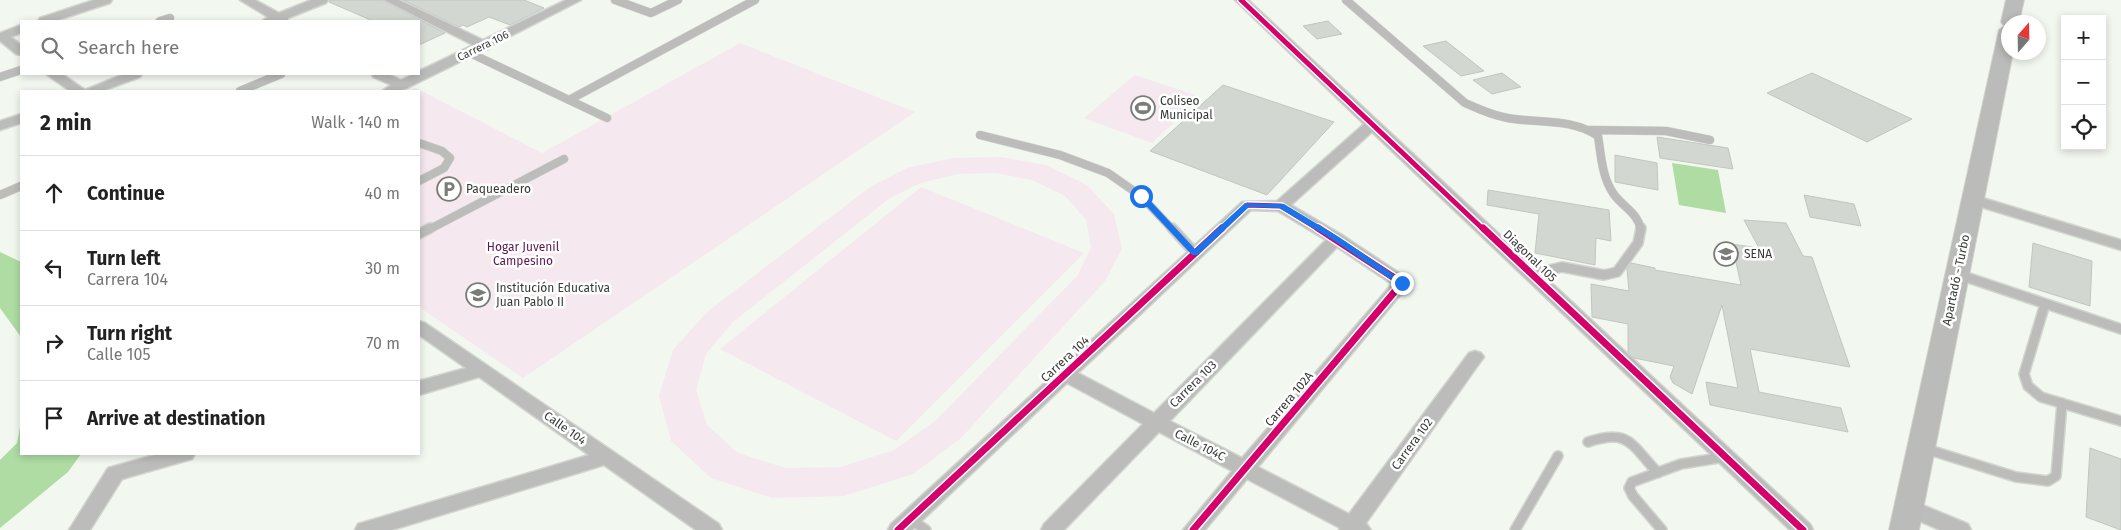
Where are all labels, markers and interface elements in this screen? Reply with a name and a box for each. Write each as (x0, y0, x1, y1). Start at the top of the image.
north arrow (2001, 15, 2046, 60)
map controls (2061, 15, 2106, 150)
button: + (2061, 15, 2106, 60)
search box (20, 20, 420, 75)
street label: Carrera 106 (455, 28, 511, 64)
icon: search (38, 34, 66, 62)
text: Search here (78, 36, 179, 59)
button: − (2061, 60, 2106, 105)
place label: Coliseo Municipal (1160, 94, 1213, 122)
sports icon: Coliseo Municipal (1130, 95, 1156, 121)
button: locate (2061, 105, 2106, 150)
text: 2 min (40, 110, 92, 136)
text: Walk · 140 m (311, 113, 400, 132)
parking icon: Paqueadero (436, 176, 462, 202)
icon: ahead (40, 179, 68, 207)
text: Continue (87, 182, 165, 205)
place label: Paqueadero (466, 182, 531, 196)
text: 40 m (365, 184, 400, 203)
route start (1130, 185, 1153, 208)
street label: Diagonal 105 (1500, 227, 1560, 285)
street label: Apartadó - Turbo (1940, 233, 1972, 327)
park label: Hogar Juvenil Campesino (487, 240, 560, 268)
school or university icon: SENA (1713, 241, 1739, 267)
text: Turn left (87, 247, 161, 270)
place label: SENA (1744, 247, 1772, 261)
icon: left (40, 254, 68, 282)
text: 30 m (365, 259, 400, 278)
text: Carrera 104 (87, 270, 168, 289)
route end (1391, 272, 1414, 295)
place label: Institución Educativa Juan Pablo II (496, 281, 610, 309)
school or university icon: Institución Educativa Juan Pablo II (465, 282, 491, 308)
text: Turn right (87, 322, 172, 345)
icon: right (40, 329, 68, 357)
street label: Carrera 104 (1038, 333, 1092, 385)
text: 70 m (366, 334, 400, 353)
text: Calle 105 (87, 345, 150, 364)
street label: Carrera 103 (1167, 358, 1219, 410)
street label: Carrera 102A (1262, 369, 1316, 429)
icon: arrive (40, 404, 68, 432)
text: Arrive at destination (87, 407, 266, 430)
street label: Calle 104 (541, 409, 589, 448)
street label: Carrera 102 (1389, 415, 1435, 472)
street label: Calle 104C (1172, 426, 1228, 464)

